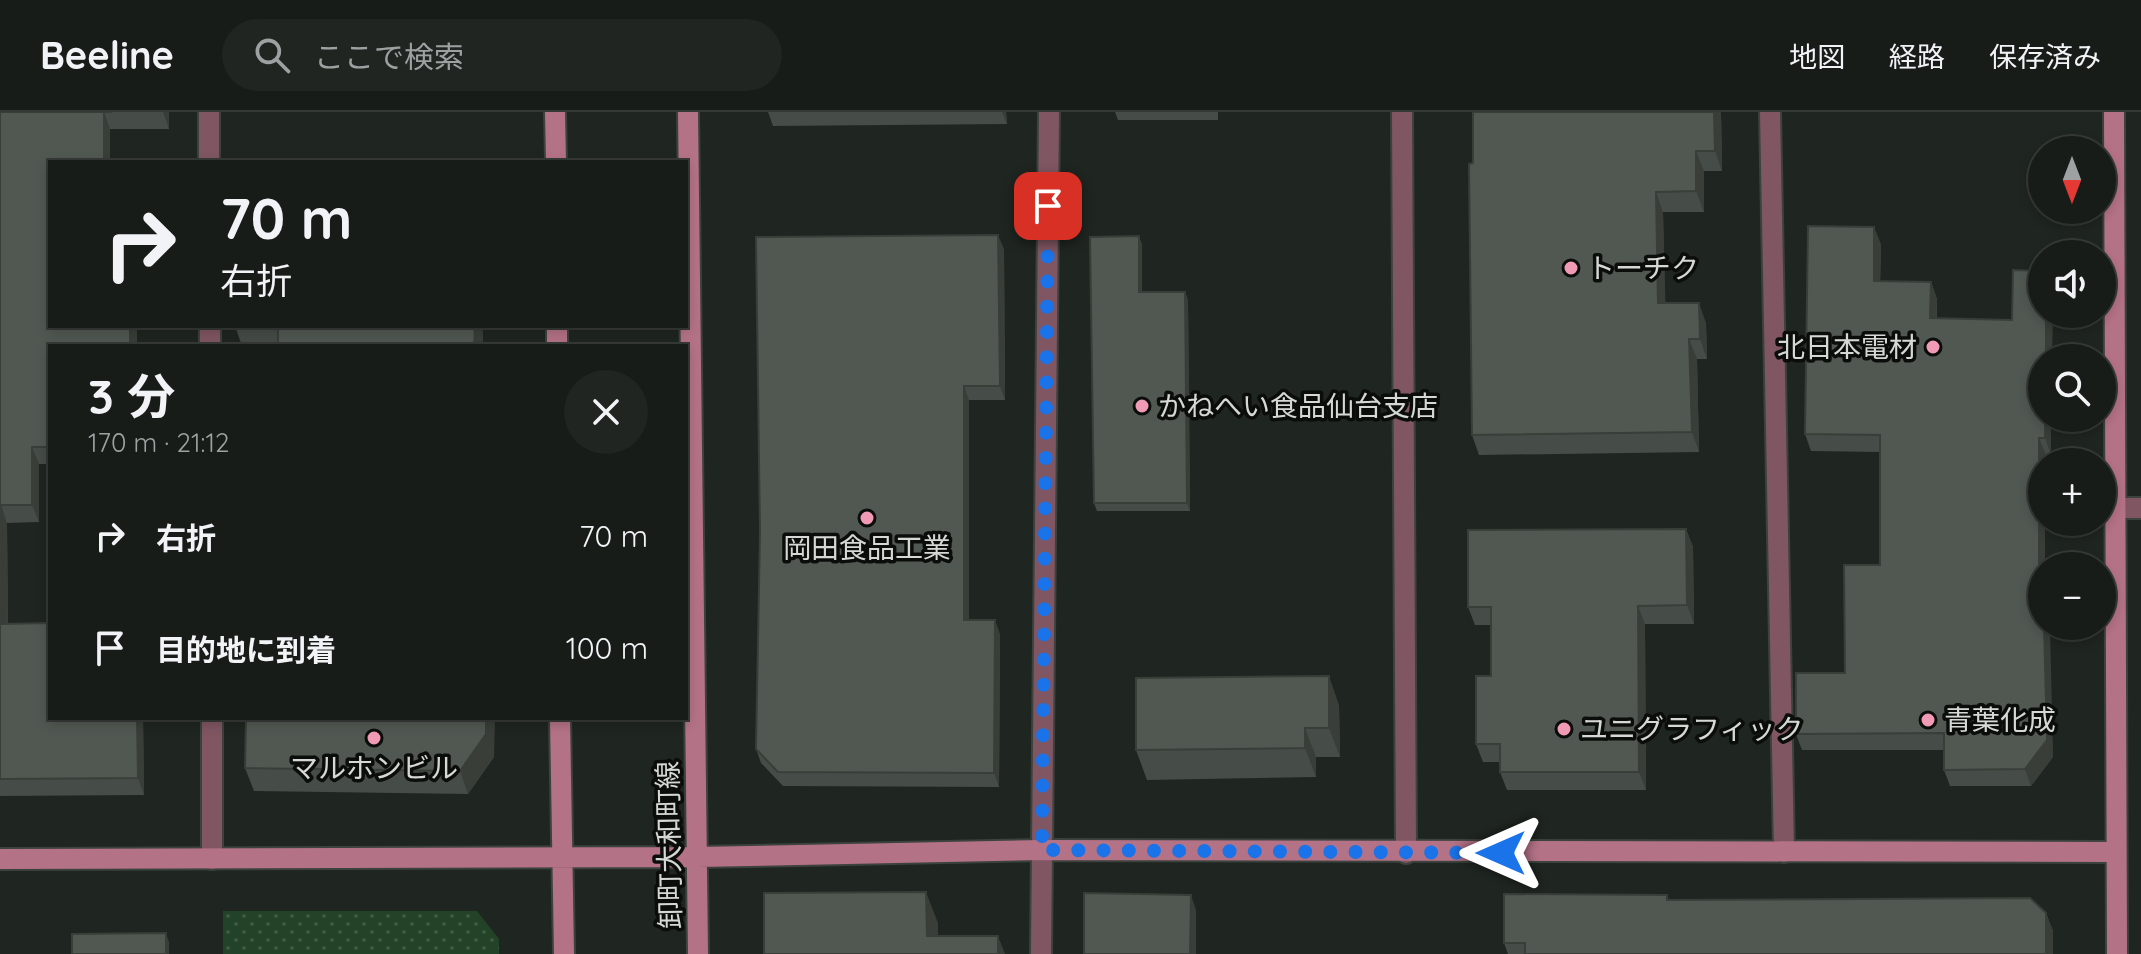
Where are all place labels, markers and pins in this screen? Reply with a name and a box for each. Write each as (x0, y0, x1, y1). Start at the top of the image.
pin (1014, 172, 1082, 240)
place label: トーチク (1587, 250, 1699, 285)
marker: トーチク (1562, 259, 1580, 277)
place label: 北日本電材 (1777, 329, 1917, 364)
marker: 北日本電材 (1924, 338, 1942, 356)
place label: かねへい食品仙台支店 (1158, 388, 1438, 423)
marker: かねへい食品仙台支店 (1133, 397, 1151, 415)
marker: 岡田食品工業 (858, 509, 876, 527)
place label: 岡田食品工業 (783, 530, 951, 565)
place label: 青葉化成 (1944, 702, 2056, 737)
place label: ユニグラフィック (1580, 711, 1803, 746)
marker: 青葉化成 (1919, 711, 1937, 729)
marker: ユニグラフィック (1555, 720, 1573, 738)
marker: マルホンビル (365, 729, 383, 747)
place label: マルホンビル (290, 750, 458, 785)

